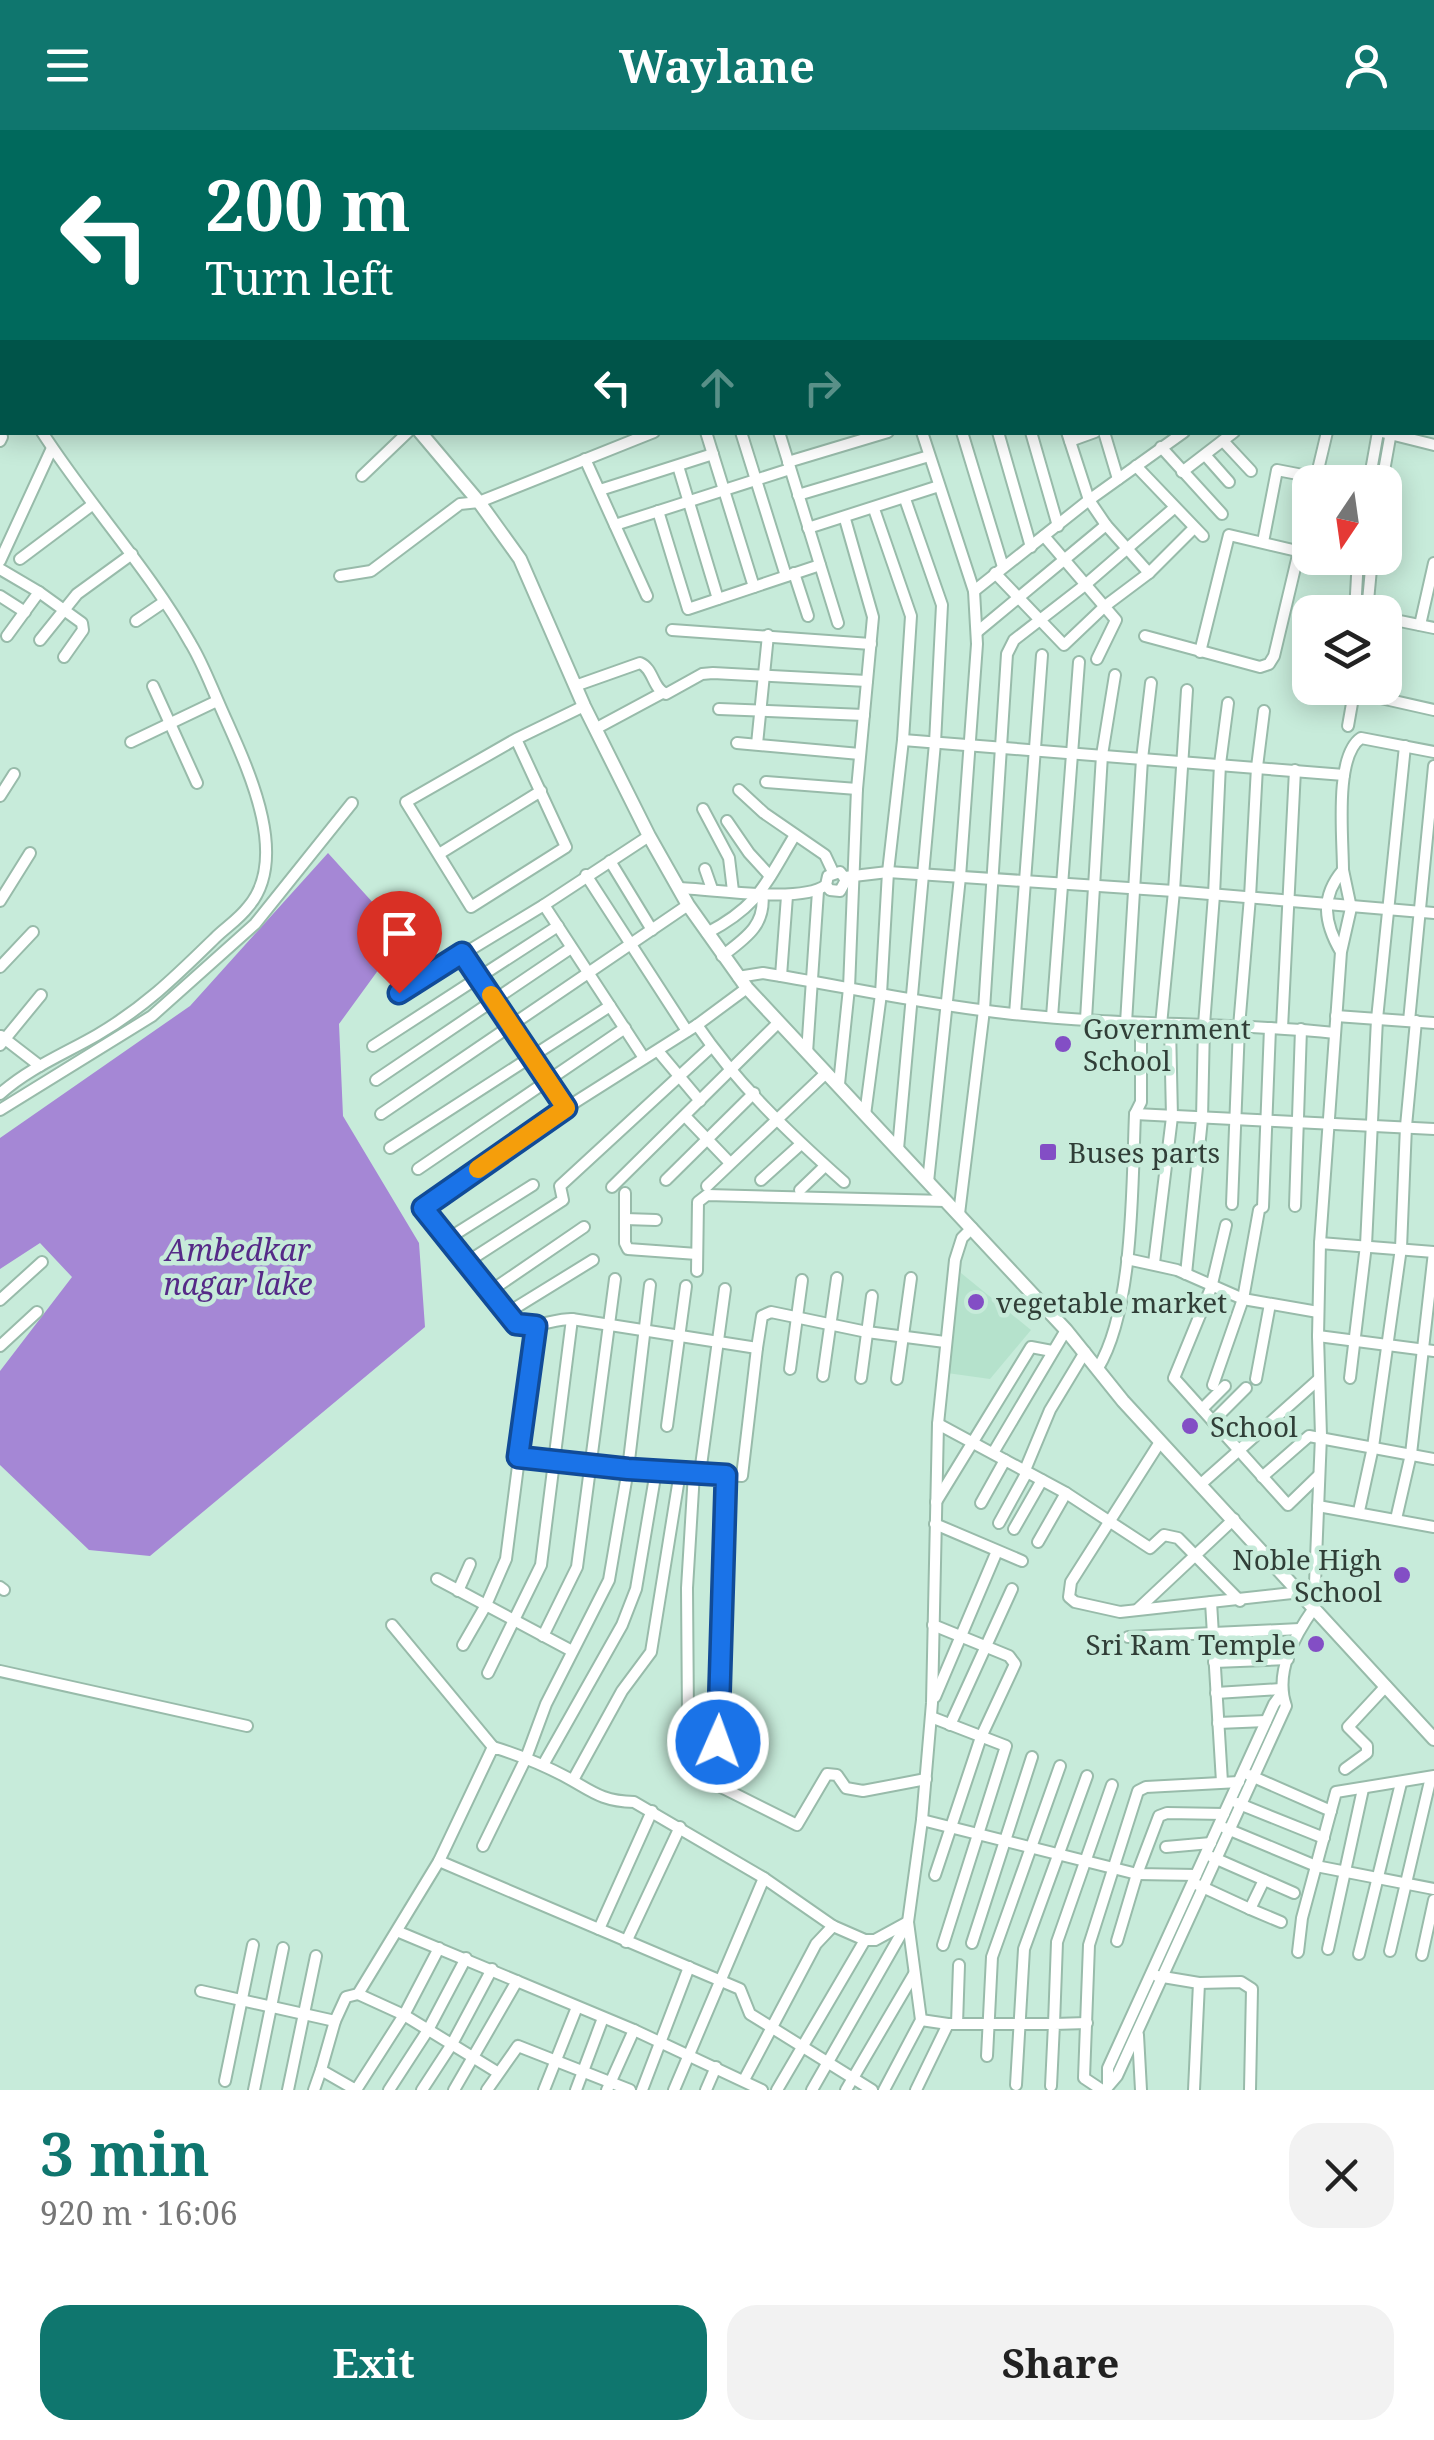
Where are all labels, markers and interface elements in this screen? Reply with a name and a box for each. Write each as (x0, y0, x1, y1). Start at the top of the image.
text: Waylane (619, 35, 815, 96)
icon: menu (40, 38, 95, 93)
icon: person (1339, 38, 1394, 93)
text: 200 m (205, 156, 411, 252)
icon: left (40, 170, 170, 300)
text: Turn left (205, 247, 394, 308)
icon: left (585, 360, 640, 415)
icon: ahead (690, 360, 745, 415)
icon: right (795, 360, 850, 415)
north arrow (1292, 465, 1402, 575)
map controls (1292, 465, 1402, 705)
button: layers (1292, 595, 1402, 705)
pin (357, 891, 442, 994)
icon: arrive (372, 906, 427, 961)
place label: Government School (1083, 1009, 1251, 1079)
marker: Government School (1052, 1033, 1074, 1055)
place label: Buses parts (1068, 1133, 1220, 1171)
marker: Buses parts (1037, 1141, 1059, 1163)
water label: Ambedkar nagar lake (163, 1229, 313, 1304)
place label: vegetable market (996, 1283, 1227, 1321)
marker: vegetable market (965, 1291, 987, 1313)
place label: School (1210, 1407, 1298, 1445)
marker: School (1179, 1415, 1201, 1437)
place label: Noble High School (1232, 1540, 1382, 1610)
marker: Noble High School (1391, 1564, 1413, 1586)
place label: Sri Ram Temple (1085, 1625, 1296, 1663)
marker: Sri Ram Temple (1305, 1633, 1327, 1655)
position arrow (666, 1690, 770, 1794)
text: 3 min (40, 2112, 210, 2194)
button: close (1289, 2123, 1394, 2228)
text: 920 m · 16:06 (40, 2191, 238, 2234)
button: Exit (40, 2305, 707, 2420)
button: Share (727, 2305, 1394, 2420)

